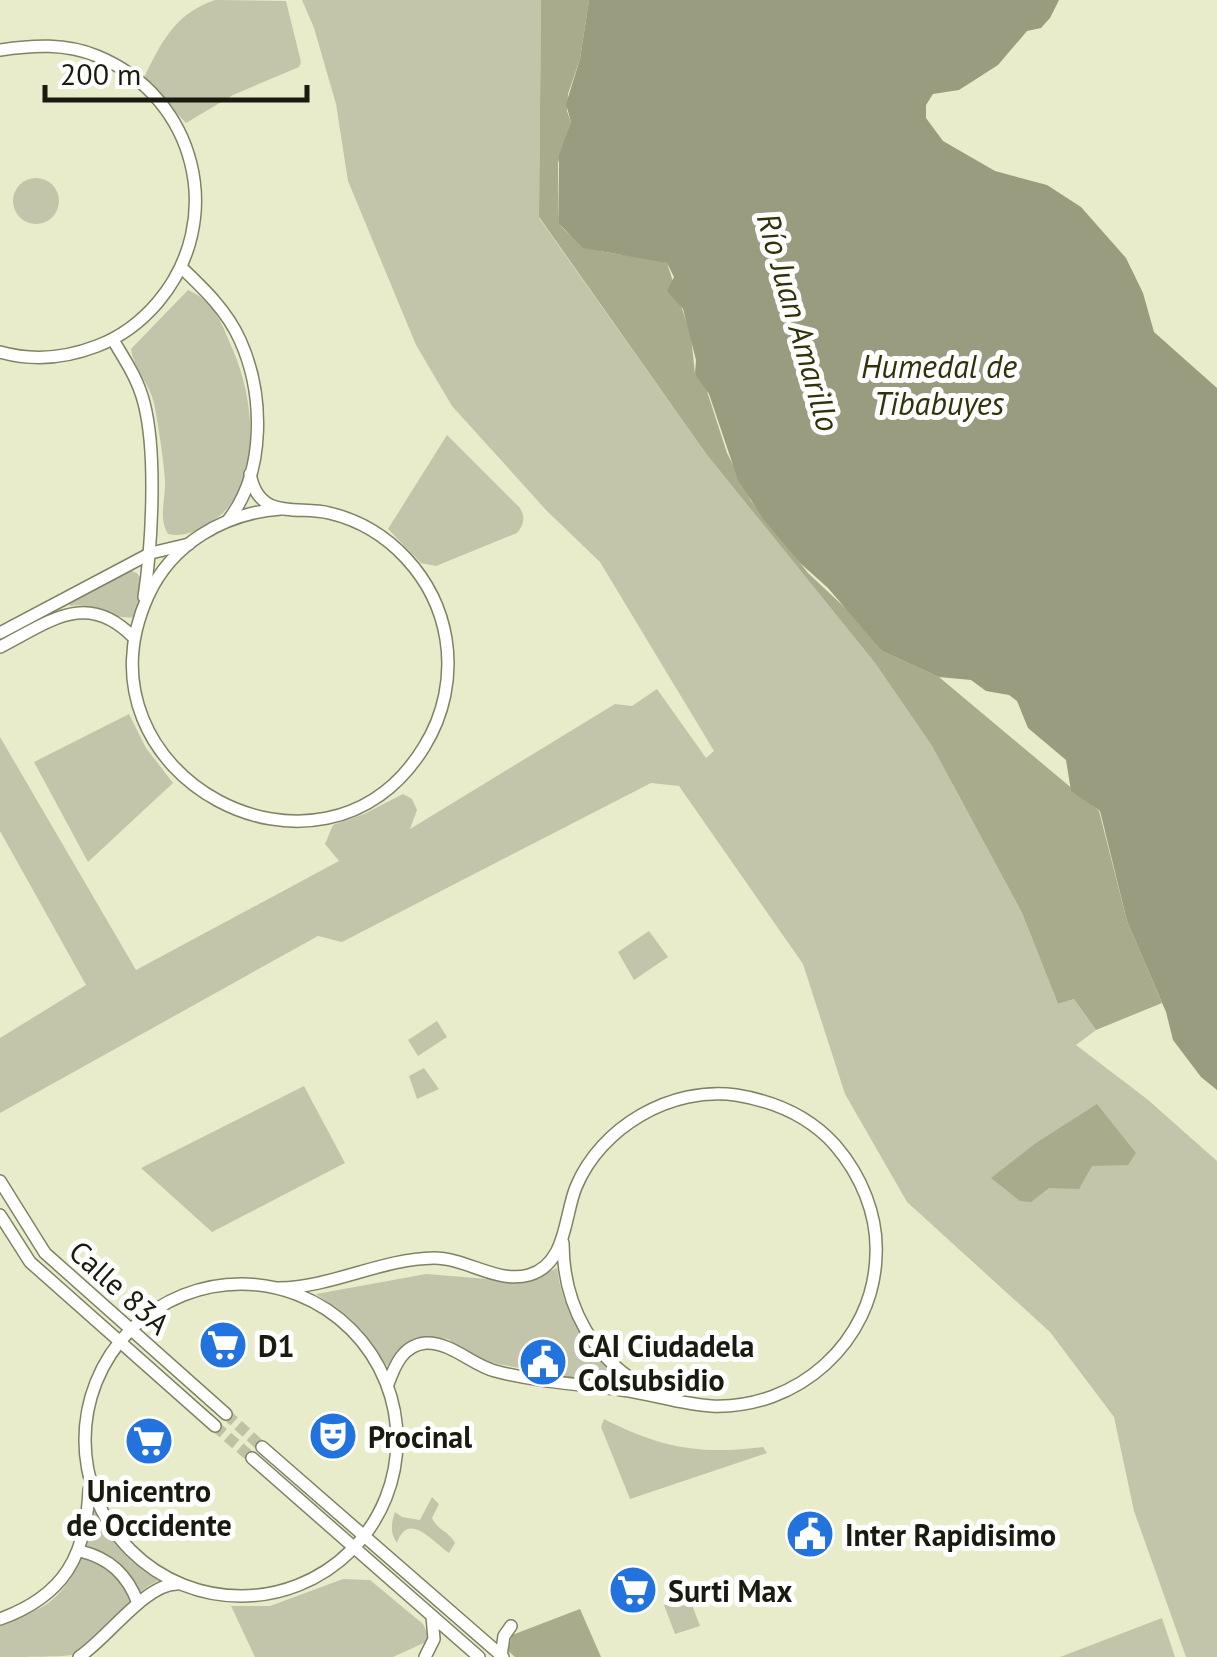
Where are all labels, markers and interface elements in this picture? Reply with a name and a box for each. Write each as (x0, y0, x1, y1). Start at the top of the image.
scale bar (45, 40, 308, 102)
text: 200 m (60, 54, 141, 93)
water label: Río Juan Amarillo (748, 208, 850, 436)
water label: Humedal de Tibabuyes (861, 345, 1017, 424)
street label: Calle 83A (61, 1232, 179, 1343)
supermarket icon: D1 (197, 1319, 249, 1371)
place label: D1 (258, 1326, 294, 1365)
place label: CAI Ciudadela Colsubsidio (578, 1326, 755, 1399)
public building icon: CAI Ciudadela Colsubsidio (517, 1336, 569, 1388)
theatre icon: Procinal (307, 1410, 359, 1462)
supermarket icon: Unicentro de Occidente (123, 1415, 175, 1467)
place label: Procinal (368, 1417, 472, 1456)
place label: Unicentro de Occidente (66, 1471, 232, 1544)
public building icon: Inter Rapidisimo (784, 1508, 836, 1560)
place label: Inter Rapidisimo (845, 1515, 1056, 1554)
supermarket icon: Surti Max (607, 1564, 659, 1616)
place label: Surti Max (668, 1571, 792, 1610)

